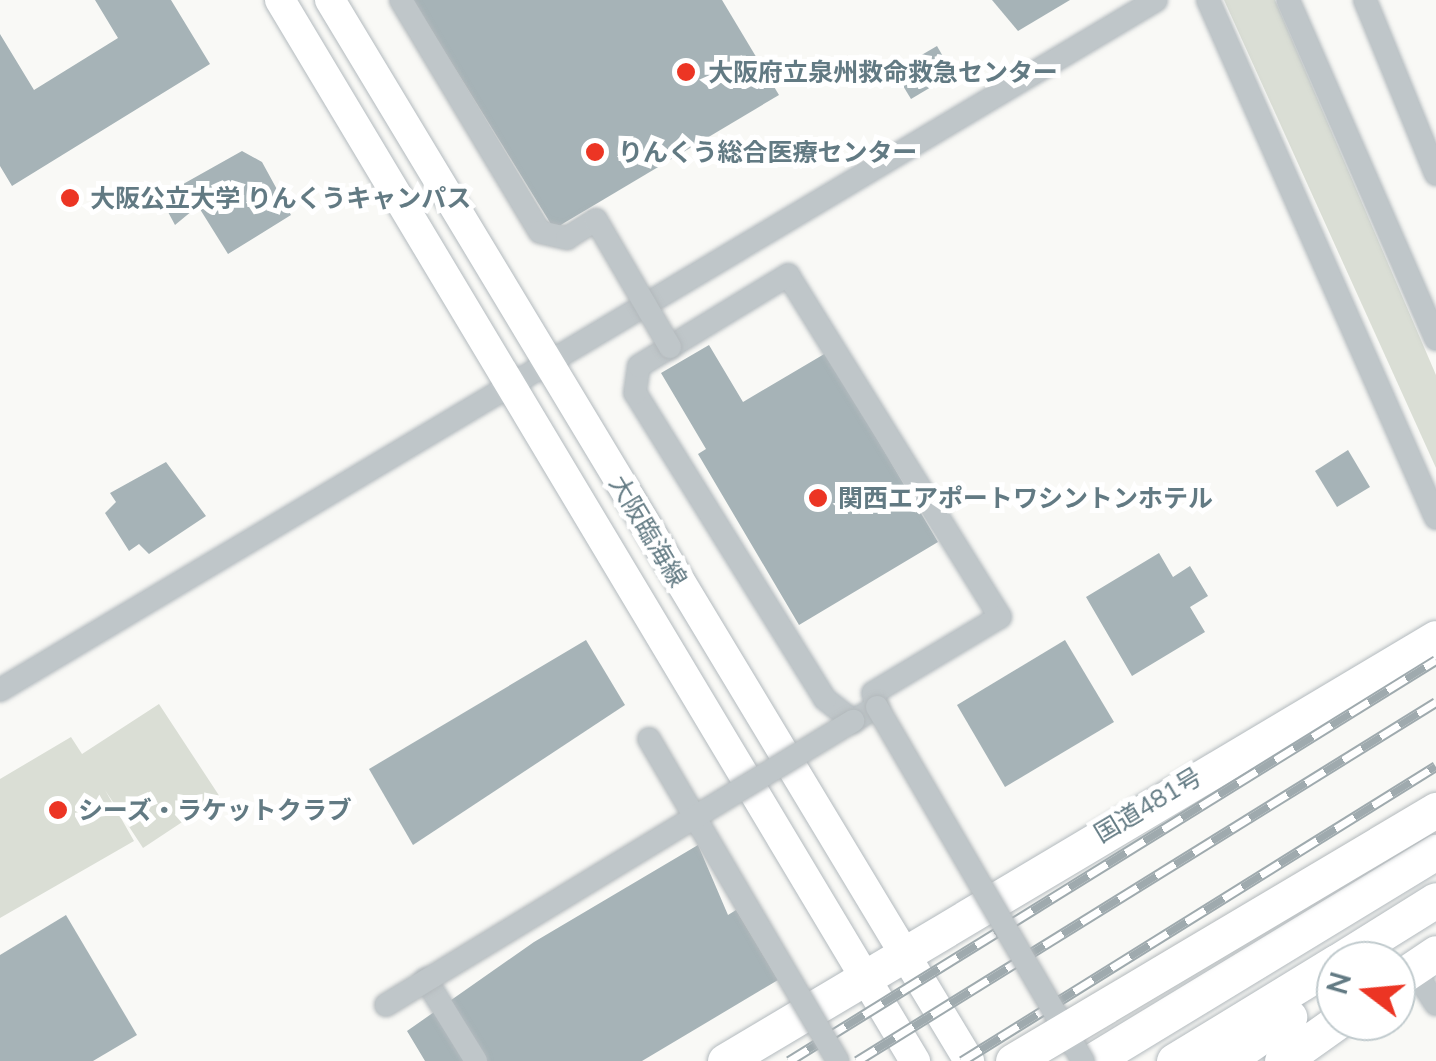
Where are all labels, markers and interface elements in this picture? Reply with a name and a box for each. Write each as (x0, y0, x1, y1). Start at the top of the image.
place label: 大阪府立泉州救命救急センター (708, 57, 1058, 87)
marker: 大阪府立泉州救命救急センター (673, 59, 699, 85)
place label: りんくう総合医療センター (618, 137, 918, 167)
marker: りんくう総合医療センター (582, 139, 608, 165)
place label: 大阪公立大学 りんくうキャンパス (90, 183, 472, 213)
marker: 大阪公立大学 りんくうキャンパス (59, 187, 81, 209)
street label: 大阪臨海線 (603, 470, 693, 592)
place label: 関西エアポートワシントンホテル (838, 483, 1213, 513)
marker: 関西エアポートワシントンホテル (807, 487, 829, 509)
street label: 国道481号 (1089, 761, 1207, 849)
place label: シーズ・ラケットクラブ (78, 795, 353, 825)
marker: シーズ・ラケットクラブ (47, 799, 69, 821)
north arrow (1316, 941, 1416, 1041)
text: N (1319, 968, 1358, 998)

